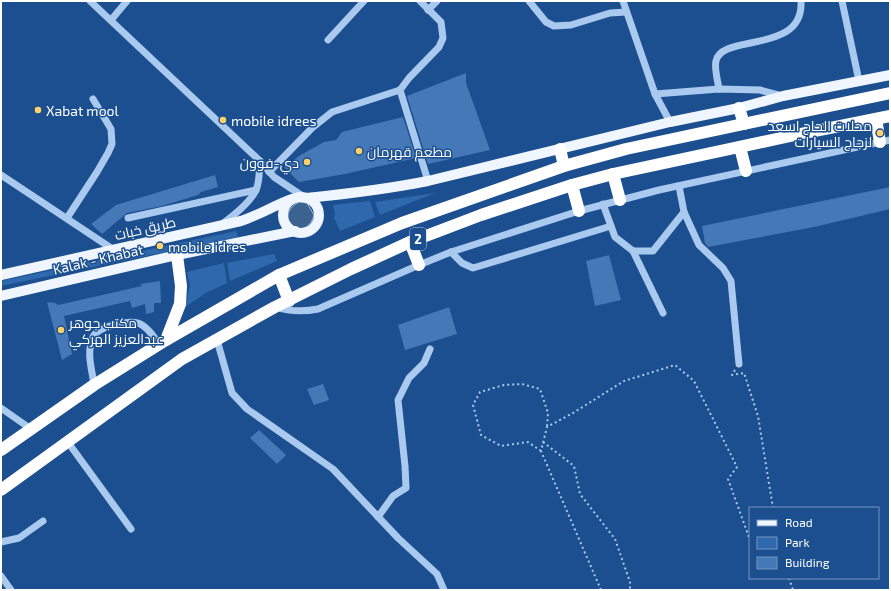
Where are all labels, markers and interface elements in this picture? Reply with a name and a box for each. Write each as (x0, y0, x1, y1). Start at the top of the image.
place label: Xabat mool (46, 102, 120, 119)
marker: Xabat mool (33, 105, 43, 115)
place label: mobile idrees (231, 112, 317, 129)
marker: mobile idrees (218, 115, 228, 125)
place label: محلات الحاج اسعد لزجاج السيارات (768, 117, 872, 151)
marker: محلات الحاج اسعد لزجاج السيارات (875, 128, 885, 138)
place label: مطعم قهرمان (367, 143, 452, 162)
marker: مطعم قهرمان (354, 146, 364, 156)
place label: دي-فوون (240, 154, 299, 175)
marker: دي-فوون (302, 157, 312, 167)
street label: طريق خبات (113, 213, 177, 244)
road number: 2 (410, 228, 426, 250)
place label: mobile idres (168, 238, 246, 255)
street label: Kalak - Khabat (51, 240, 145, 278)
marker: mobile idres (155, 241, 165, 251)
place label: مكتب جوهر عبدالعزيز الهركي (68, 314, 164, 351)
marker: مكتب جوهر عبدالعزيز الهركي (56, 325, 66, 335)
legend (749, 507, 879, 579)
text: Road (785, 515, 813, 529)
text: Park (785, 535, 810, 549)
text: Building (785, 555, 830, 569)

